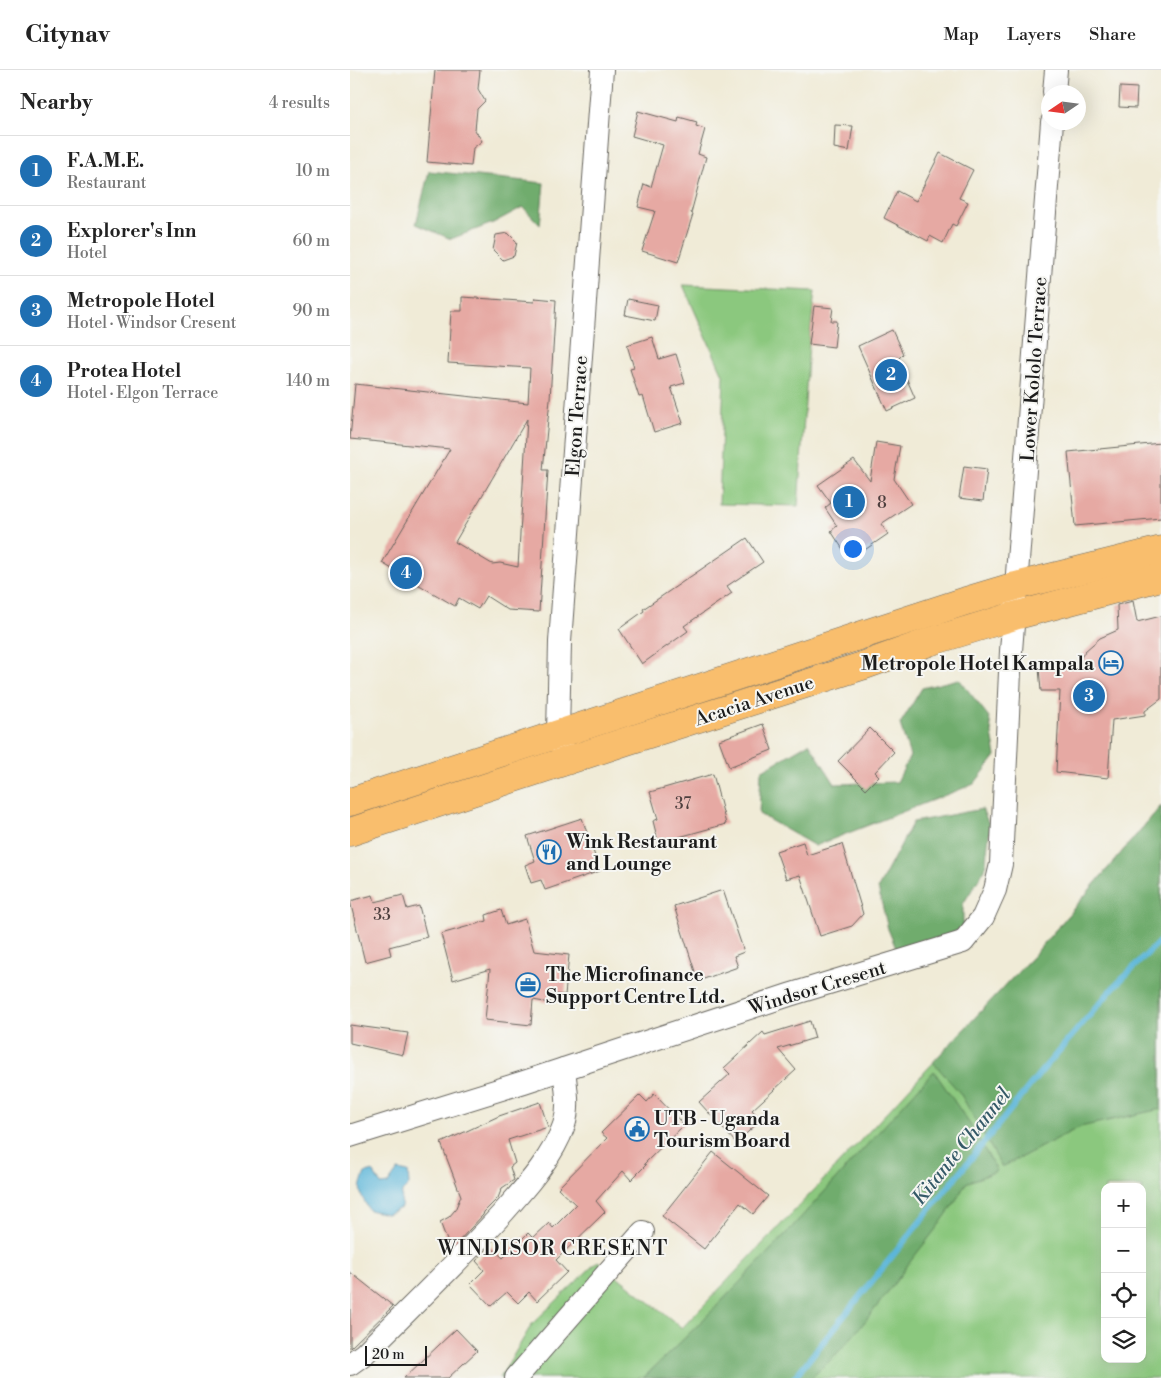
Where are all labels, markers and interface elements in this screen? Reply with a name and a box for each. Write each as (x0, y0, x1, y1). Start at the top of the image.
text: Citynav (25, 20, 110, 50)
text: Map (944, 23, 979, 46)
text: Layers (1007, 23, 1061, 46)
text: Share (1089, 23, 1136, 46)
north arrow (1041, 85, 1086, 130)
text: Nearby (20, 90, 93, 116)
text: 4 results (269, 93, 330, 113)
text: F.A.M.E. (67, 149, 144, 173)
text: 1 (32, 161, 40, 181)
text: 10 m (296, 161, 330, 181)
text: Restaurant (67, 173, 146, 193)
text: Explorer's Inn (67, 219, 197, 243)
text: 2 (31, 231, 41, 251)
text: 60 m (292, 231, 330, 251)
text: Hotel (67, 243, 107, 263)
street label: Lower Kololo Terrace (1016, 276, 1052, 462)
text: Metropole Hotel (67, 289, 215, 313)
text: 3 (31, 301, 41, 321)
text: 90 m (292, 301, 330, 321)
text: Hotel · Windsor Cresent (67, 313, 236, 333)
street label: Elgon Terrace (561, 355, 593, 477)
pin: 2 (875, 356, 907, 394)
text: Protea Hotel (67, 359, 181, 383)
text: 4 (31, 371, 41, 391)
text: 140 m (286, 371, 330, 391)
text: Hotel · Elgon Terrace (67, 383, 218, 403)
pin: 1 (833, 483, 865, 521)
house number: 8 (877, 493, 887, 513)
your location (840, 536, 866, 562)
pin: 4 (390, 554, 422, 592)
hotel icon: Metropole Hotel Kampala (1098, 650, 1124, 676)
place label: Metropole Hotel Kampala (861, 652, 1095, 676)
street label: Acacia Avenue (691, 670, 817, 732)
pin: 3 (1073, 677, 1105, 715)
house number: 37 (675, 794, 691, 814)
place label: Wink Restaurant and Lounge (565, 830, 717, 876)
restaurant icon: Wink Restaurant and Lounge (536, 839, 562, 865)
house number: 33 (373, 905, 391, 925)
street label: Windsor Cresent (745, 956, 889, 1021)
place label: The Microfinance Support Centre Ltd. (546, 963, 725, 1009)
office icon: The Microfinance Support Centre Ltd. (515, 972, 541, 998)
water label: Kitante Channel (907, 1083, 1017, 1211)
place label: UTB - Uganda Tourism Board (654, 1107, 791, 1153)
public building icon: UTB - Uganda Tourism Board (624, 1116, 650, 1142)
map controls (1101, 1183, 1146, 1363)
button: + (1101, 1183, 1146, 1228)
button: − (1101, 1228, 1146, 1273)
district label: WINDISOR CRESENT (437, 1236, 668, 1262)
button: locate (1101, 1273, 1146, 1318)
button: layers (1101, 1318, 1146, 1363)
scale bar (365, 1343, 428, 1366)
text: 20 m (372, 1346, 404, 1364)

